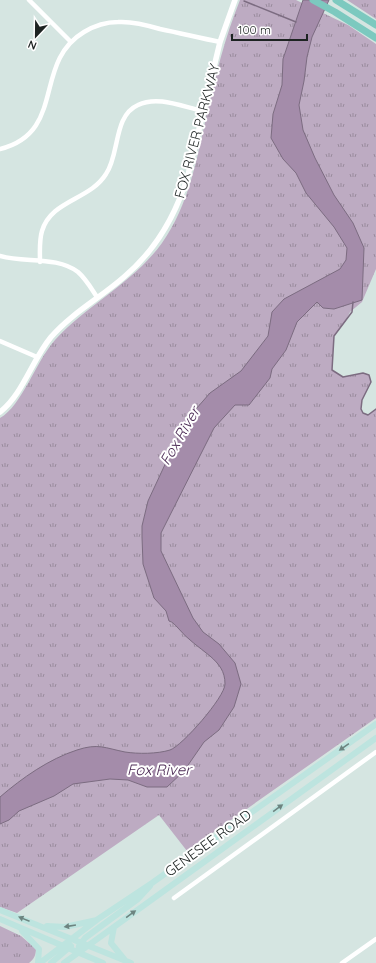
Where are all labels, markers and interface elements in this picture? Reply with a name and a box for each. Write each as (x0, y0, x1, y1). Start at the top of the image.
north arrow (16, 16, 56, 56)
scale bar (232, 16, 307, 42)
text: 100 m (238, 22, 271, 37)
text: N (26, 37, 39, 53)
street label: FOX RIVER PARKWAY (170, 61, 224, 200)
water label: Fox River (155, 401, 205, 468)
one-way arrow (339, 743, 349, 751)
water label: Fox River (127, 760, 193, 779)
one-way arrow (273, 804, 284, 812)
street label: GENESEE ROAD (161, 806, 255, 880)
one-way arrow (126, 910, 137, 918)
one-way arrow (17, 915, 29, 921)
one-way arrow (64, 923, 76, 929)

